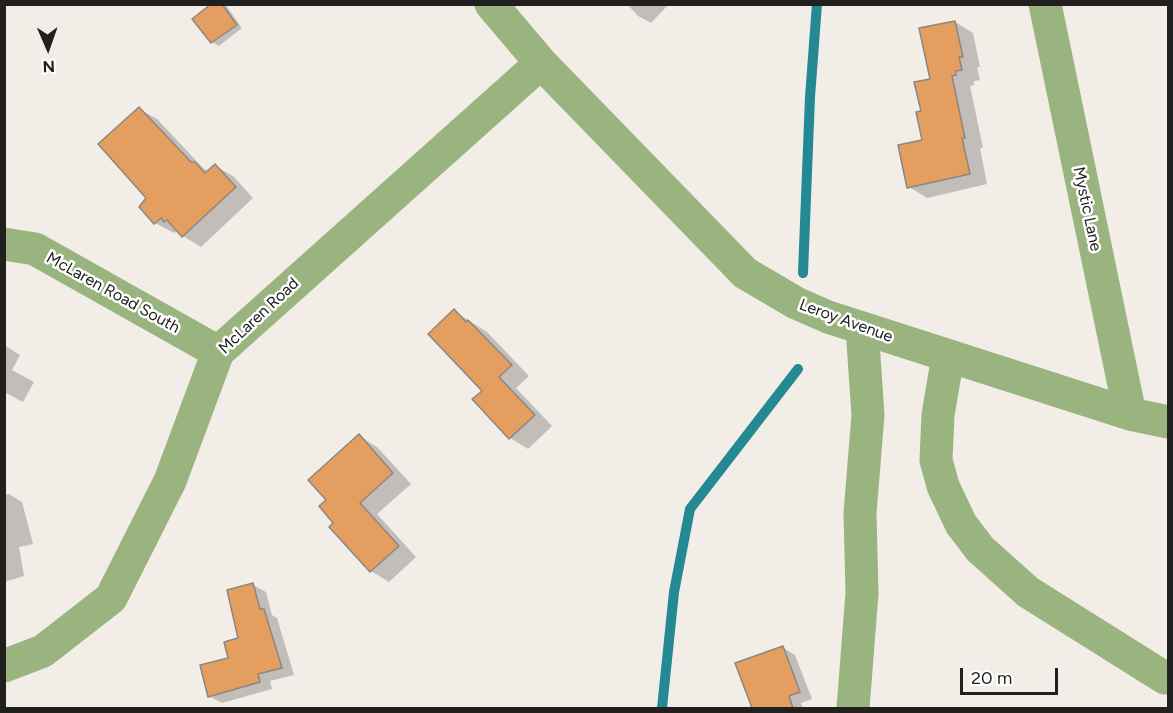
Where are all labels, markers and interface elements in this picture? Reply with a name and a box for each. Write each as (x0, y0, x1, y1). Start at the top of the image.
north arrow (18, 18, 78, 78)
text: N (42, 57, 55, 76)
street label: Mystic Lane (1069, 165, 1105, 253)
street label: McLaren Road South (43, 248, 183, 338)
street label: McLaren Road (215, 274, 303, 358)
street label: Leroy Avenue (797, 295, 895, 347)
scale bar (963, 656, 1060, 694)
text: 20 m (971, 667, 1012, 689)

